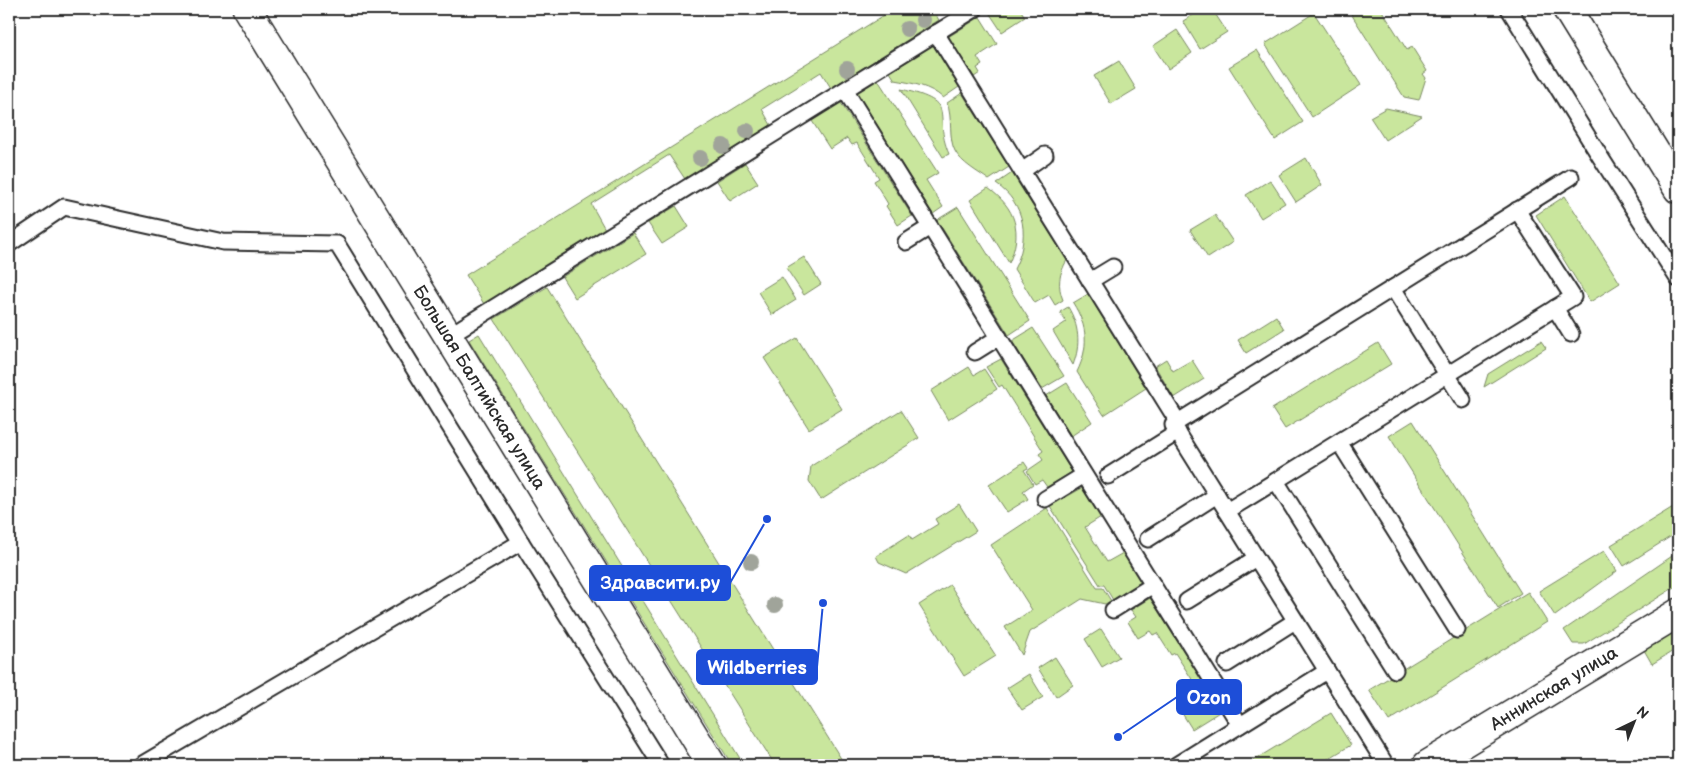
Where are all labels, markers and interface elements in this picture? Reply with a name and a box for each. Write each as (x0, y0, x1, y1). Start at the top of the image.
street label: Большая Балтийская улица (409, 281, 551, 493)
callout: Здравсити.ру (590, 566, 730, 600)
text: Здравсити.ру (600, 572, 720, 595)
street label: Аннинская улица (1485, 642, 1621, 735)
callout: Wildberries (697, 650, 817, 684)
text: Wildberries (707, 657, 807, 680)
callout: Ozon (1177, 680, 1241, 714)
text: Ozon (1187, 687, 1231, 710)
north arrow (1610, 696, 1660, 746)
text: N (1633, 703, 1652, 723)

